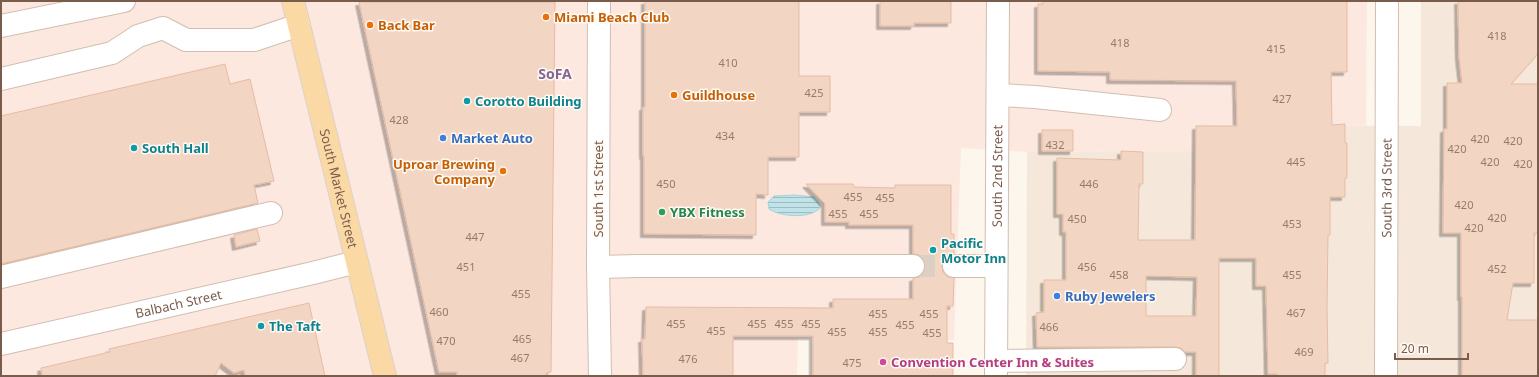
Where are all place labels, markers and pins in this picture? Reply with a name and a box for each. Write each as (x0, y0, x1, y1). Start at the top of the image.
place label: Miami Beach Club (554, 8, 670, 26)
marker: Miami Beach Club (541, 12, 551, 22)
place label: Back Bar (378, 16, 435, 34)
marker: Back Bar (365, 20, 375, 30)
place label: Guildhouse (682, 86, 755, 104)
marker: Guildhouse (669, 90, 679, 100)
place label: Corotto Building (475, 92, 582, 110)
marker: Corotto Building (462, 96, 472, 106)
place label: Market Auto (451, 129, 533, 147)
marker: Market Auto (438, 133, 448, 143)
place label: South Hall (142, 139, 209, 157)
marker: South Hall (129, 143, 139, 153)
place label: Uproar Brewing Company (393, 155, 496, 188)
marker: Uproar Brewing Company (498, 166, 508, 176)
place label: YBX Fitness (670, 203, 745, 221)
marker: YBX Fitness (657, 207, 667, 217)
place label: Pacific Motor Inn (941, 234, 1006, 267)
marker: Pacific Motor Inn (928, 245, 938, 255)
place label: Ruby Jewelers (1065, 287, 1155, 305)
marker: Ruby Jewelers (1052, 291, 1062, 301)
place label: The Taft (269, 317, 321, 335)
marker: The Taft (256, 321, 266, 331)
place label: Convention Center Inn & Suites (891, 353, 1094, 371)
marker: Convention Center Inn & Suites (878, 357, 888, 367)

